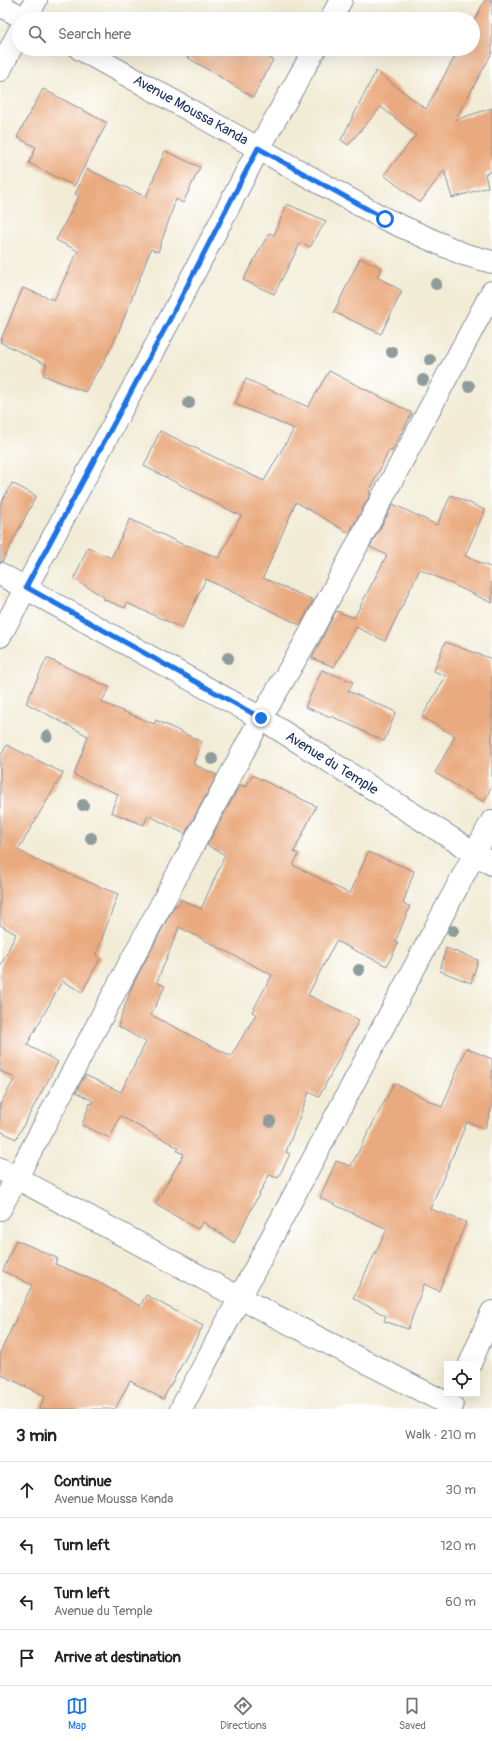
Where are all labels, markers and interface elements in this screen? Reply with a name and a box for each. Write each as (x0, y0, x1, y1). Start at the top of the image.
search box (12, 12, 480, 56)
icon: search (26, 23, 48, 45)
text: Search here (58, 25, 131, 44)
street label: Avenue Moussa Kanda (131, 71, 251, 149)
route start (376, 210, 394, 228)
route end (252, 709, 270, 727)
street label: Avenue du Temple (283, 728, 382, 798)
map controls (444, 1361, 480, 1397)
button: locate (444, 1361, 480, 1397)
text: 3 min (16, 1425, 57, 1446)
text: Walk · 210 m (405, 1427, 476, 1443)
text: Continue (54, 1472, 112, 1491)
icon: ahead (16, 1479, 38, 1501)
text: 30 m (446, 1482, 476, 1498)
text: Avenue Moussa Kanda (54, 1491, 173, 1507)
icon: left (16, 1535, 38, 1557)
text: Turn left (54, 1536, 110, 1555)
text: 120 m (440, 1538, 476, 1554)
text: Turn left (54, 1584, 110, 1603)
icon: left (16, 1591, 38, 1613)
text: 60 m (445, 1594, 476, 1610)
text: Avenue du Temple (54, 1603, 152, 1619)
icon: arrive (16, 1647, 38, 1669)
text: Arrive at destination (54, 1648, 181, 1667)
tab: Map (66, 1695, 88, 1732)
tab: Directions (220, 1695, 267, 1732)
tab: Saved (399, 1695, 426, 1732)

